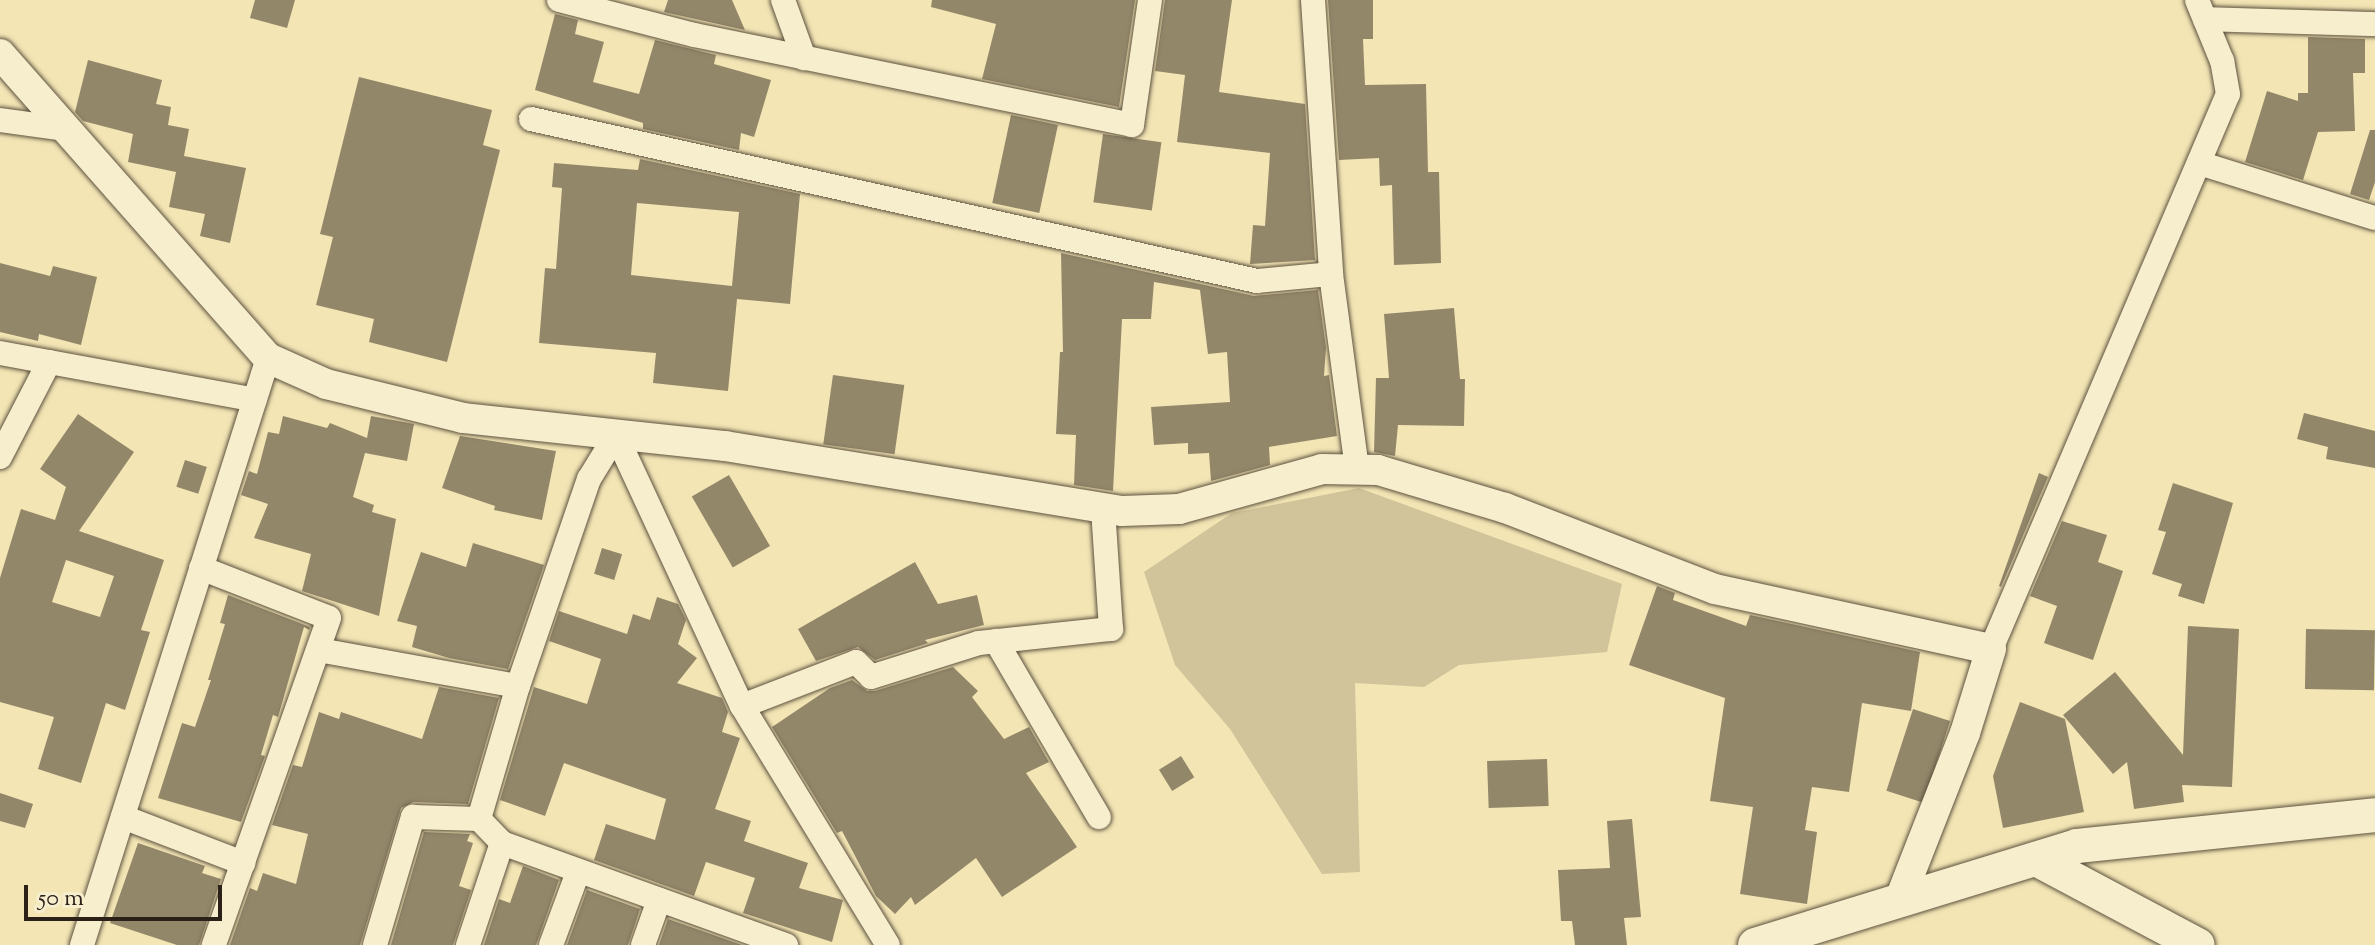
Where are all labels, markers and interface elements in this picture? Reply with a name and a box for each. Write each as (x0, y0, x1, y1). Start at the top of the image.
scale bar (28, 869, 226, 919)
text: 50 m (38, 882, 84, 916)

